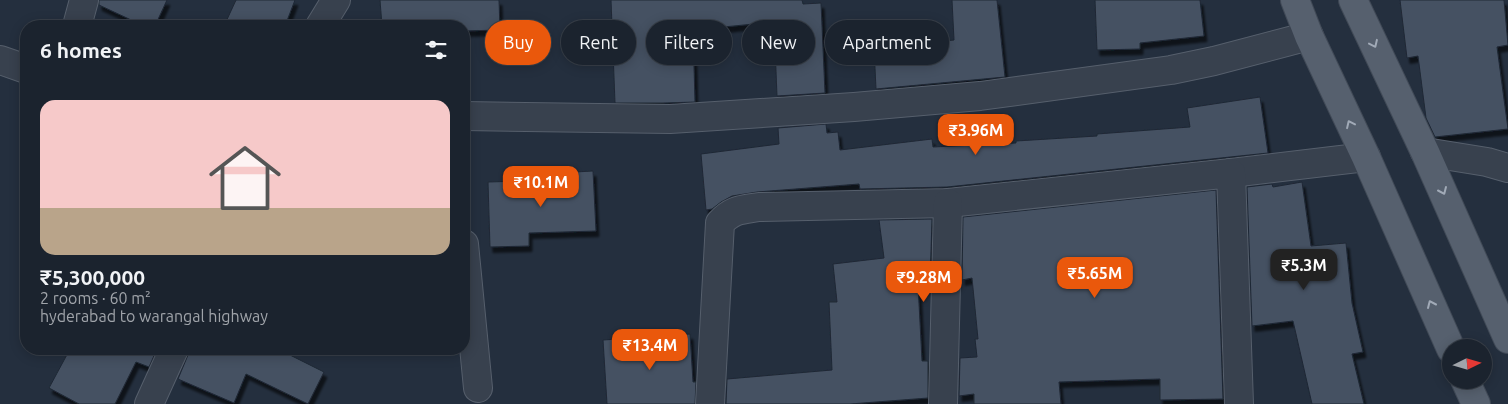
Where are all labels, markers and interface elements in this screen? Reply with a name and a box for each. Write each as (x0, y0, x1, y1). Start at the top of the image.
chip: Buy (485, 20, 551, 65)
chip: Rent (561, 20, 636, 65)
chip: Filters (646, 20, 732, 65)
chip: New (742, 20, 815, 65)
chip: Apartment (825, 20, 949, 65)
icon: filters (422, 36, 450, 64)
text: 6 homes (40, 38, 122, 62)
one-way arrow (1368, 39, 1378, 48)
pin: ₹3.96M (935, 114, 1017, 156)
one-way arrow (1346, 120, 1356, 129)
text: ₹3.96M (949, 121, 1003, 139)
icon: home (200, 133, 290, 223)
pin: ₹10.1M (500, 166, 582, 208)
text: ₹10.1M (514, 173, 568, 191)
one-way arrow (1436, 186, 1447, 195)
pin: ₹5.3M (1269, 248, 1339, 291)
pin: ₹5.65M (1054, 256, 1136, 299)
text: ₹5.3M (1281, 256, 1327, 274)
pin: ₹9.28M (883, 260, 965, 303)
text: ₹5.65M (1068, 264, 1122, 282)
text: ₹5,300,000 (40, 265, 145, 289)
text: ₹9.28M (897, 268, 951, 286)
text: 2 rooms · 60 m² (40, 289, 151, 307)
one-way arrow (1427, 300, 1438, 309)
text: hyderabad to warangal highway (40, 307, 268, 325)
pin: ₹13.4M (609, 328, 691, 371)
text: ₹13.4M (623, 336, 677, 354)
north arrow (1442, 339, 1492, 389)
map controls (1442, 339, 1492, 389)

